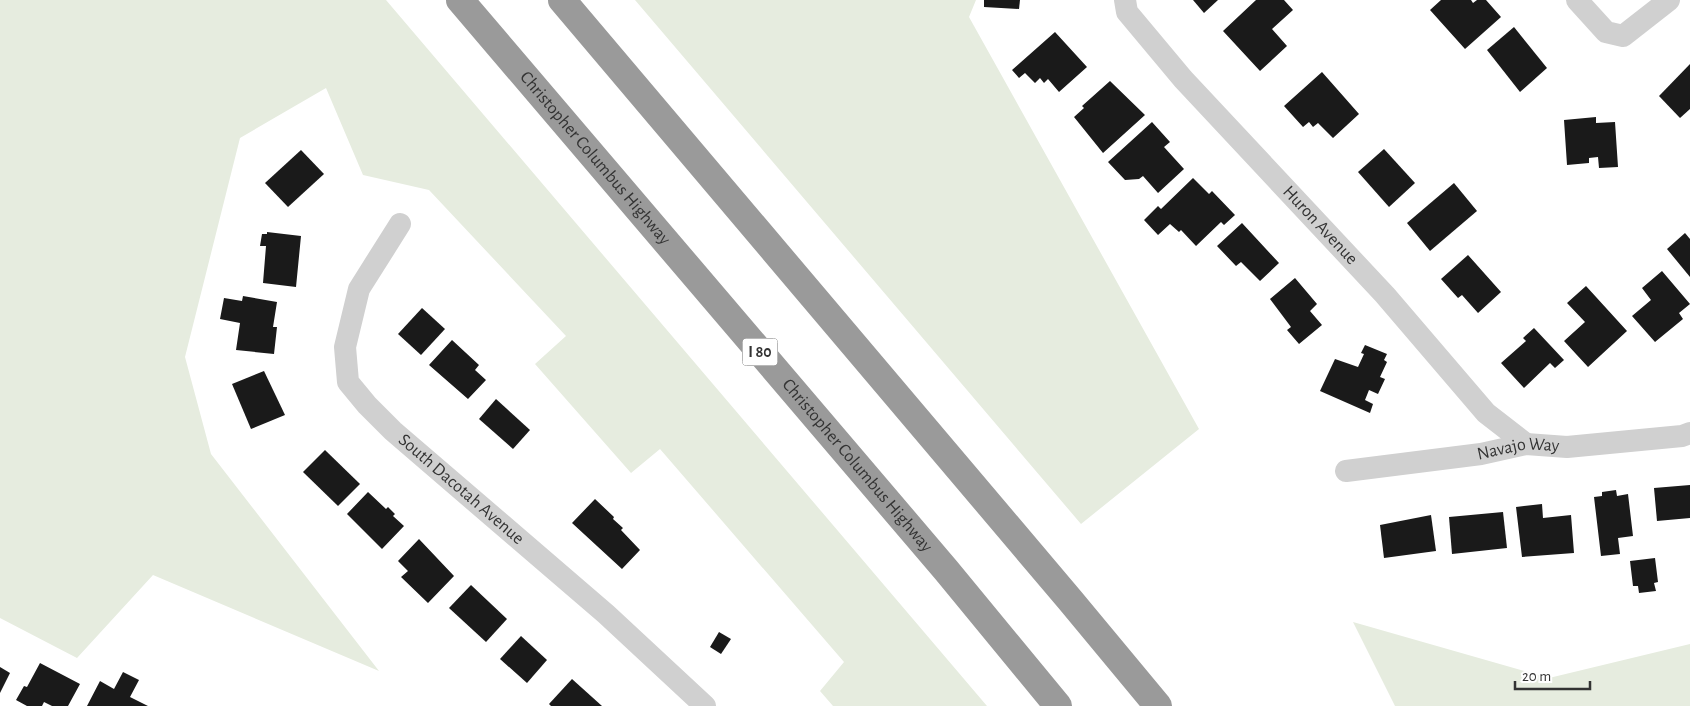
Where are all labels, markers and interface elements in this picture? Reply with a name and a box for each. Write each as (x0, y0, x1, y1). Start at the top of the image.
street label: Christopher Columbus Highway (516, 68, 674, 249)
street label: Huron Avenue (1279, 183, 1361, 268)
road number: I 80 (742, 338, 778, 366)
street label: Christopher Columbus Highway (778, 376, 936, 556)
street label: South Dacotah Avenue (395, 431, 527, 548)
street label: Navajo Way (1475, 435, 1560, 464)
scale bar (1515, 658, 1590, 690)
text: 20 m (1522, 669, 1551, 684)

